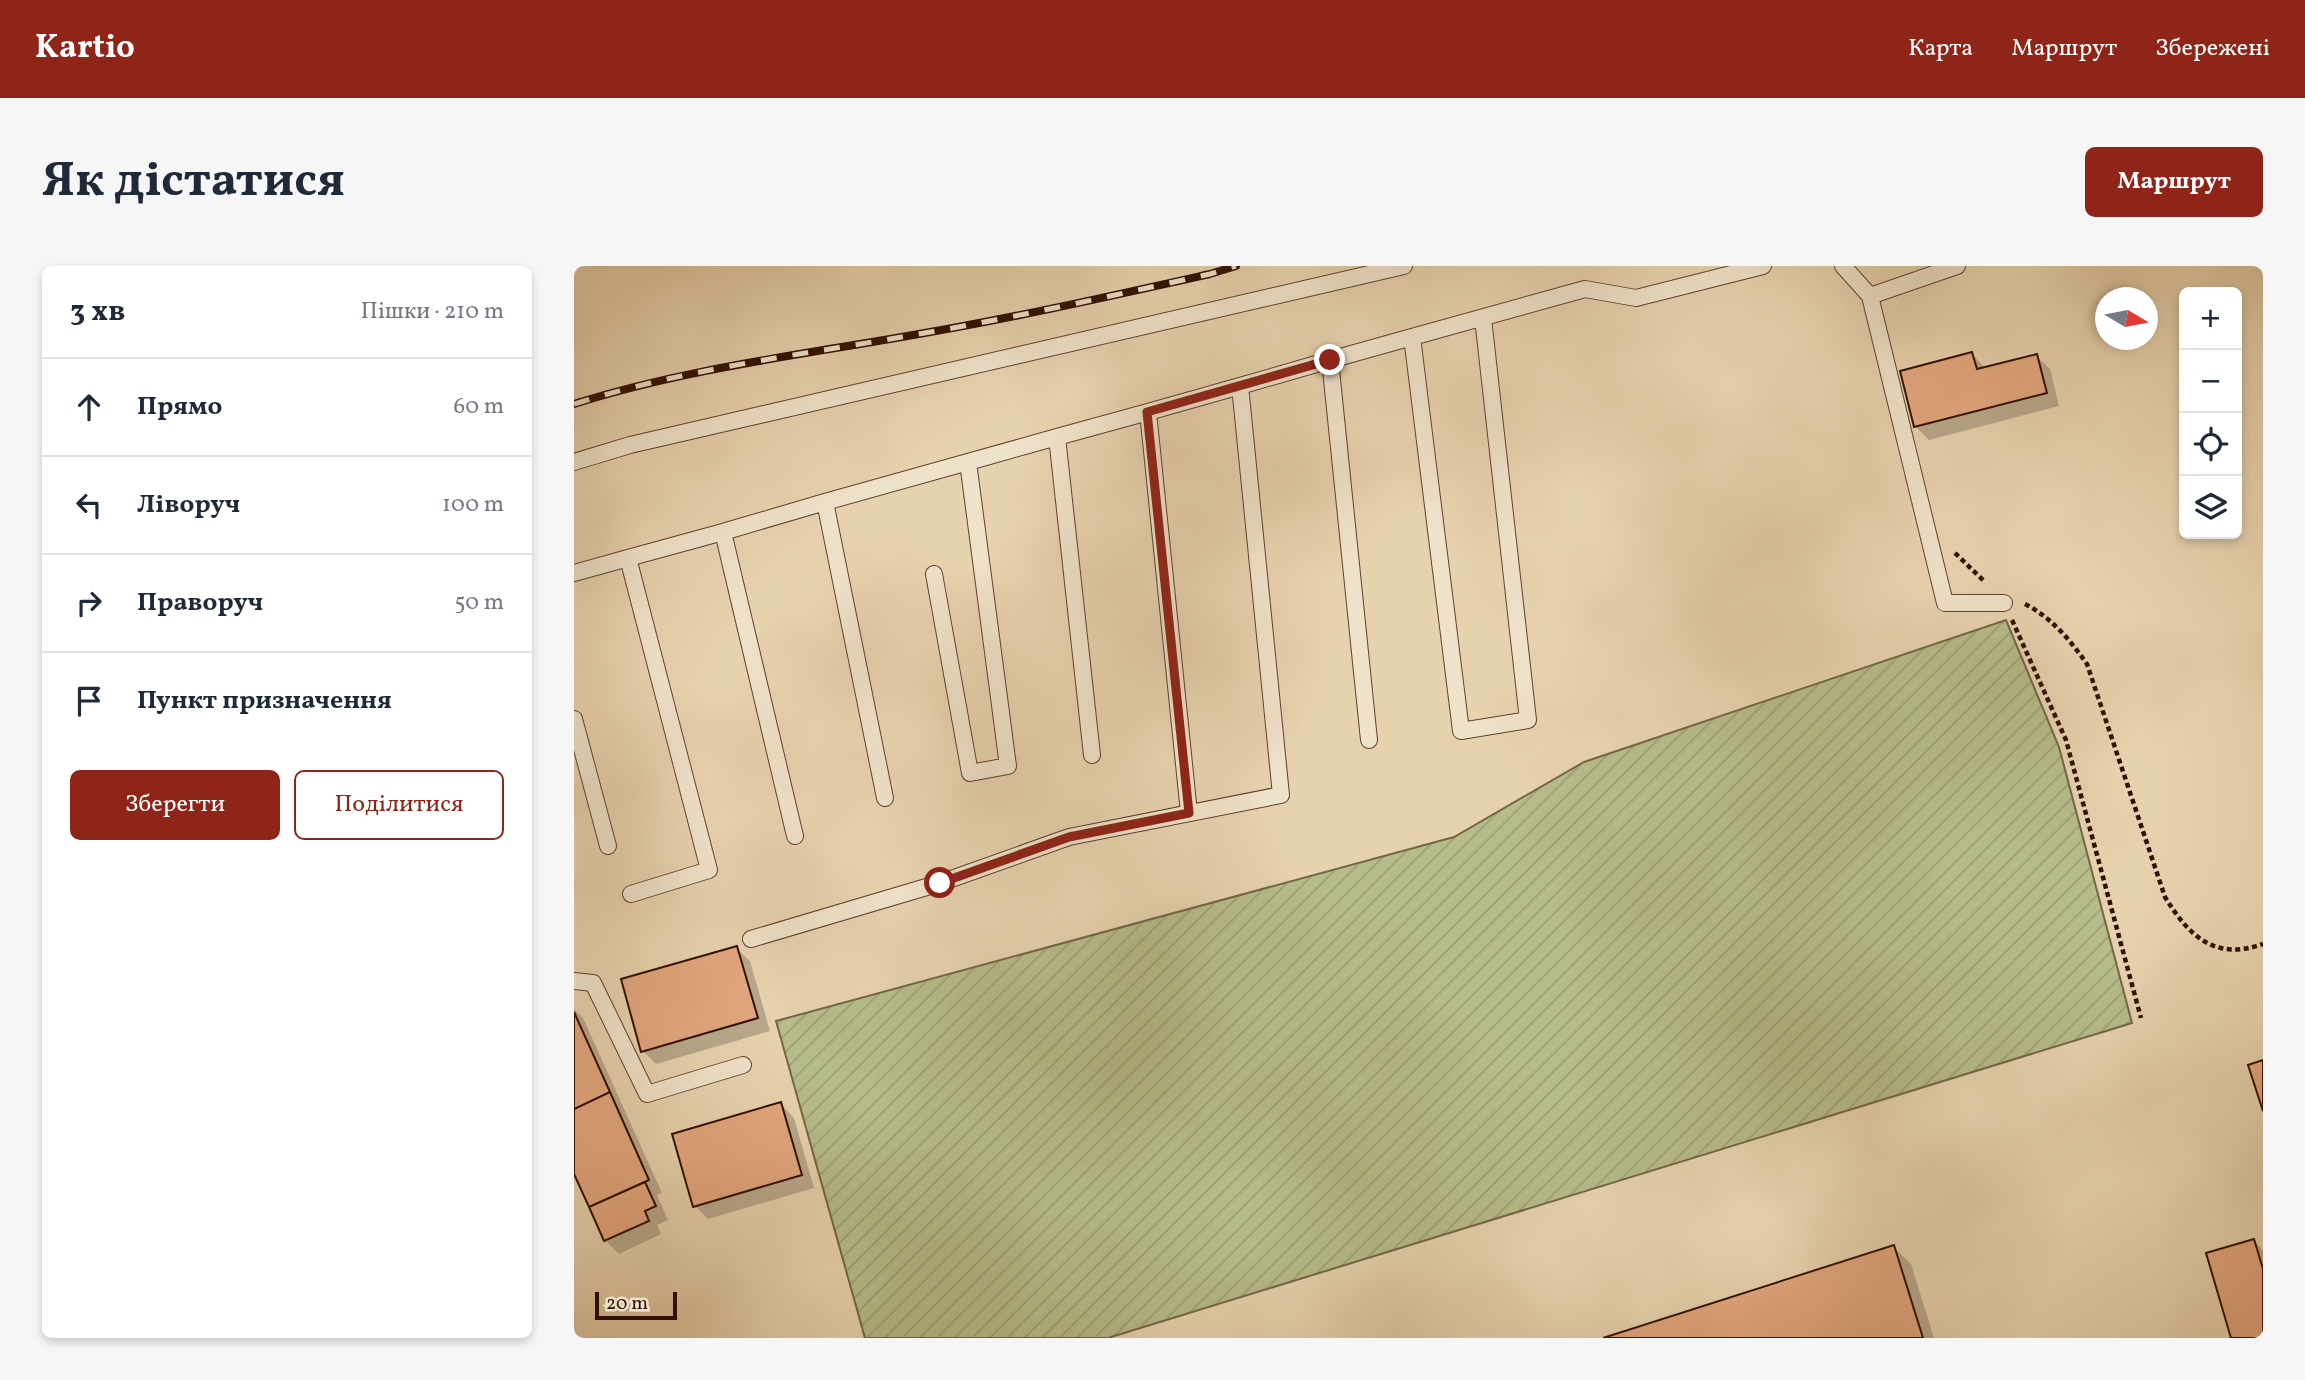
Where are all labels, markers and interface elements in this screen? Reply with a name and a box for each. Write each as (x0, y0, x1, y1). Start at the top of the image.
text: Kartio (35, 26, 135, 72)
text: Карта (1908, 32, 1973, 66)
text: Маршрут (2011, 32, 2117, 66)
text: Збережені (2155, 32, 2270, 66)
button: Маршрут (2085, 147, 2263, 217)
text: Як дістатися (42, 148, 345, 217)
north arrow (2095, 287, 2158, 350)
map controls (2179, 287, 2242, 539)
button: + (2179, 287, 2242, 350)
text: 3 хв (70, 291, 126, 333)
text: Пішки · 210 m (361, 296, 504, 328)
route end (1314, 344, 1345, 375)
button: − (2179, 350, 2242, 413)
icon: ahead (70, 388, 108, 426)
text: Прямо (137, 389, 222, 425)
text: 60 m (454, 391, 504, 423)
button: locate (2179, 413, 2242, 476)
button: layers (2179, 476, 2242, 539)
icon: left (70, 486, 108, 524)
text: Ліворуч (137, 487, 240, 523)
text: 100 m (442, 489, 504, 521)
icon: right (70, 584, 108, 622)
text: Праворуч (137, 585, 263, 621)
text: 50 m (455, 587, 504, 619)
icon: arrive (70, 682, 108, 720)
text: Пункт призначення (137, 683, 392, 719)
button: Зберегти (70, 770, 280, 840)
button: Поділитися (294, 770, 504, 840)
route start (924, 867, 955, 898)
scale bar (595, 1289, 677, 1321)
text: 20 m (606, 1291, 648, 1317)

